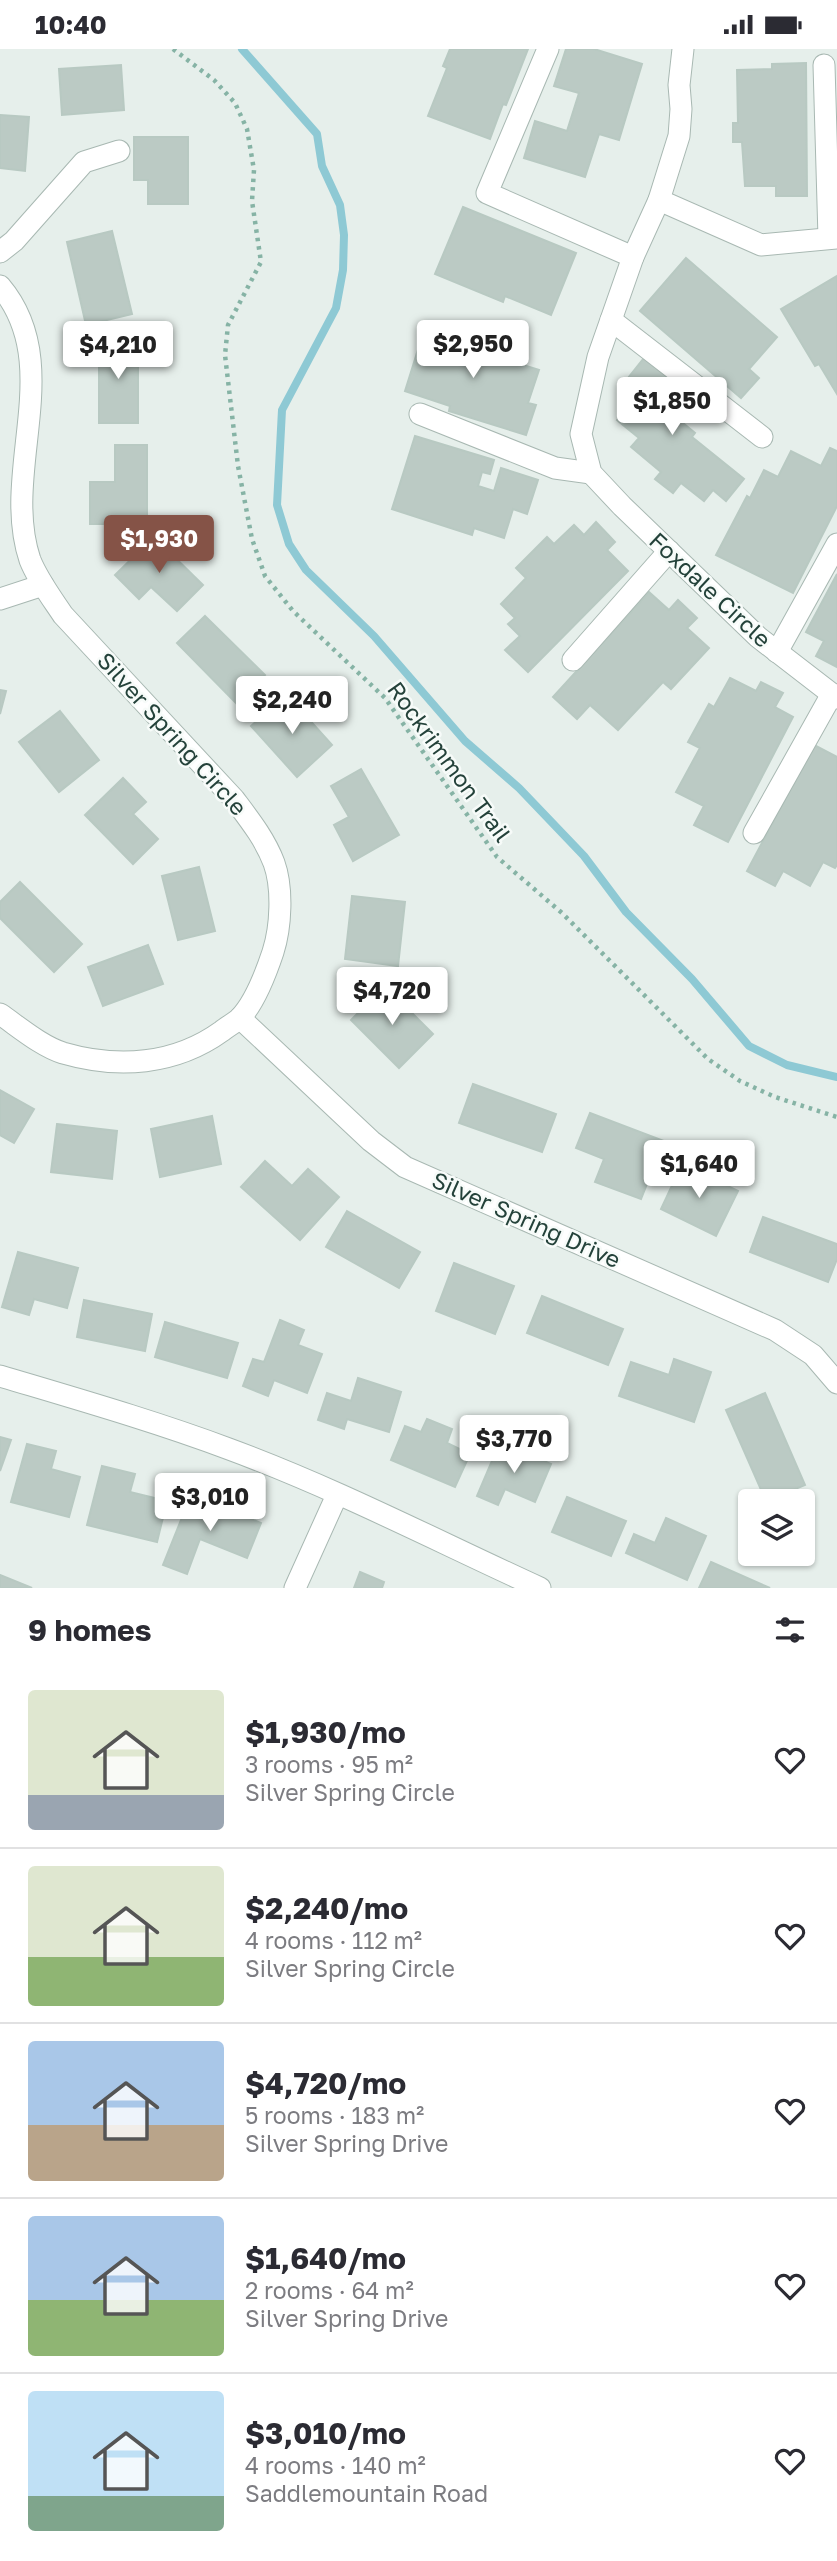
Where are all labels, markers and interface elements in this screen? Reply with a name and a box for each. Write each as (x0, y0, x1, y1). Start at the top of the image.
text: 10:40 (35, 9, 107, 40)
pin: $4,210 (61, 321, 175, 381)
pin: $2,950 (416, 321, 530, 380)
text: $2,950 (433, 329, 513, 357)
text: $4,210 (79, 330, 157, 358)
pin: $1,850 (615, 377, 729, 437)
text: $1,850 (633, 386, 711, 414)
pin: $1,930 (102, 515, 216, 575)
text: $1,930 (120, 524, 198, 552)
street label: Foxdale Circle (644, 526, 777, 653)
street label: Silver Spring Circle (92, 646, 253, 821)
street label: Rockrimmon Trail (382, 676, 517, 847)
pin: $2,240 (235, 677, 349, 736)
text: $2,240 (252, 685, 332, 713)
pin: $4,720 (335, 967, 449, 1027)
text: $4,720 (353, 976, 431, 1004)
pin: $1,640 (642, 1141, 756, 1200)
text: $1,640 (660, 1149, 738, 1177)
street label: Silver Spring Drive (428, 1165, 625, 1273)
pin: $3,770 (457, 1415, 571, 1475)
text: $3,770 (476, 1424, 552, 1452)
pin: $3,010 (153, 1473, 267, 1533)
text: $3,010 (171, 1482, 249, 1510)
map controls (738, 1489, 815, 1566)
button: layers (738, 1489, 815, 1566)
icon: filters (771, 1611, 809, 1649)
text: 9 homes (28, 1612, 151, 1648)
text: $1,930/mo (245, 1714, 406, 1750)
icon: home (84, 1718, 168, 1802)
icon: heart (771, 1741, 809, 1779)
text: 3 rooms · 95 m² (245, 1750, 413, 1778)
text: Silver Spring Circle (245, 1778, 455, 1806)
text: $2,240/mo (245, 1890, 408, 1926)
icon: home (84, 1894, 168, 1978)
icon: heart (771, 1917, 809, 1955)
text: 4 rooms · 112 m² (245, 1926, 422, 1954)
text: Silver Spring Circle (245, 1954, 455, 1982)
text: $4,720/mo (245, 2065, 406, 2101)
icon: home (84, 2069, 168, 2153)
icon: heart (771, 2092, 809, 2130)
text: 5 rooms · 183 m² (245, 2101, 424, 2129)
text: Silver Spring Drive (245, 2129, 448, 2157)
text: $1,640/mo (245, 2240, 406, 2276)
icon: home (84, 2244, 168, 2328)
icon: heart (771, 2267, 809, 2305)
text: 2 rooms · 64 m² (245, 2276, 414, 2304)
text: Silver Spring Drive (245, 2304, 448, 2332)
text: $3,010/mo (245, 2415, 406, 2451)
icon: home (84, 2419, 168, 2503)
icon: heart (771, 2442, 809, 2480)
text: 4 rooms · 140 m² (245, 2451, 426, 2479)
text: Saddlemountain Road (245, 2479, 488, 2507)

